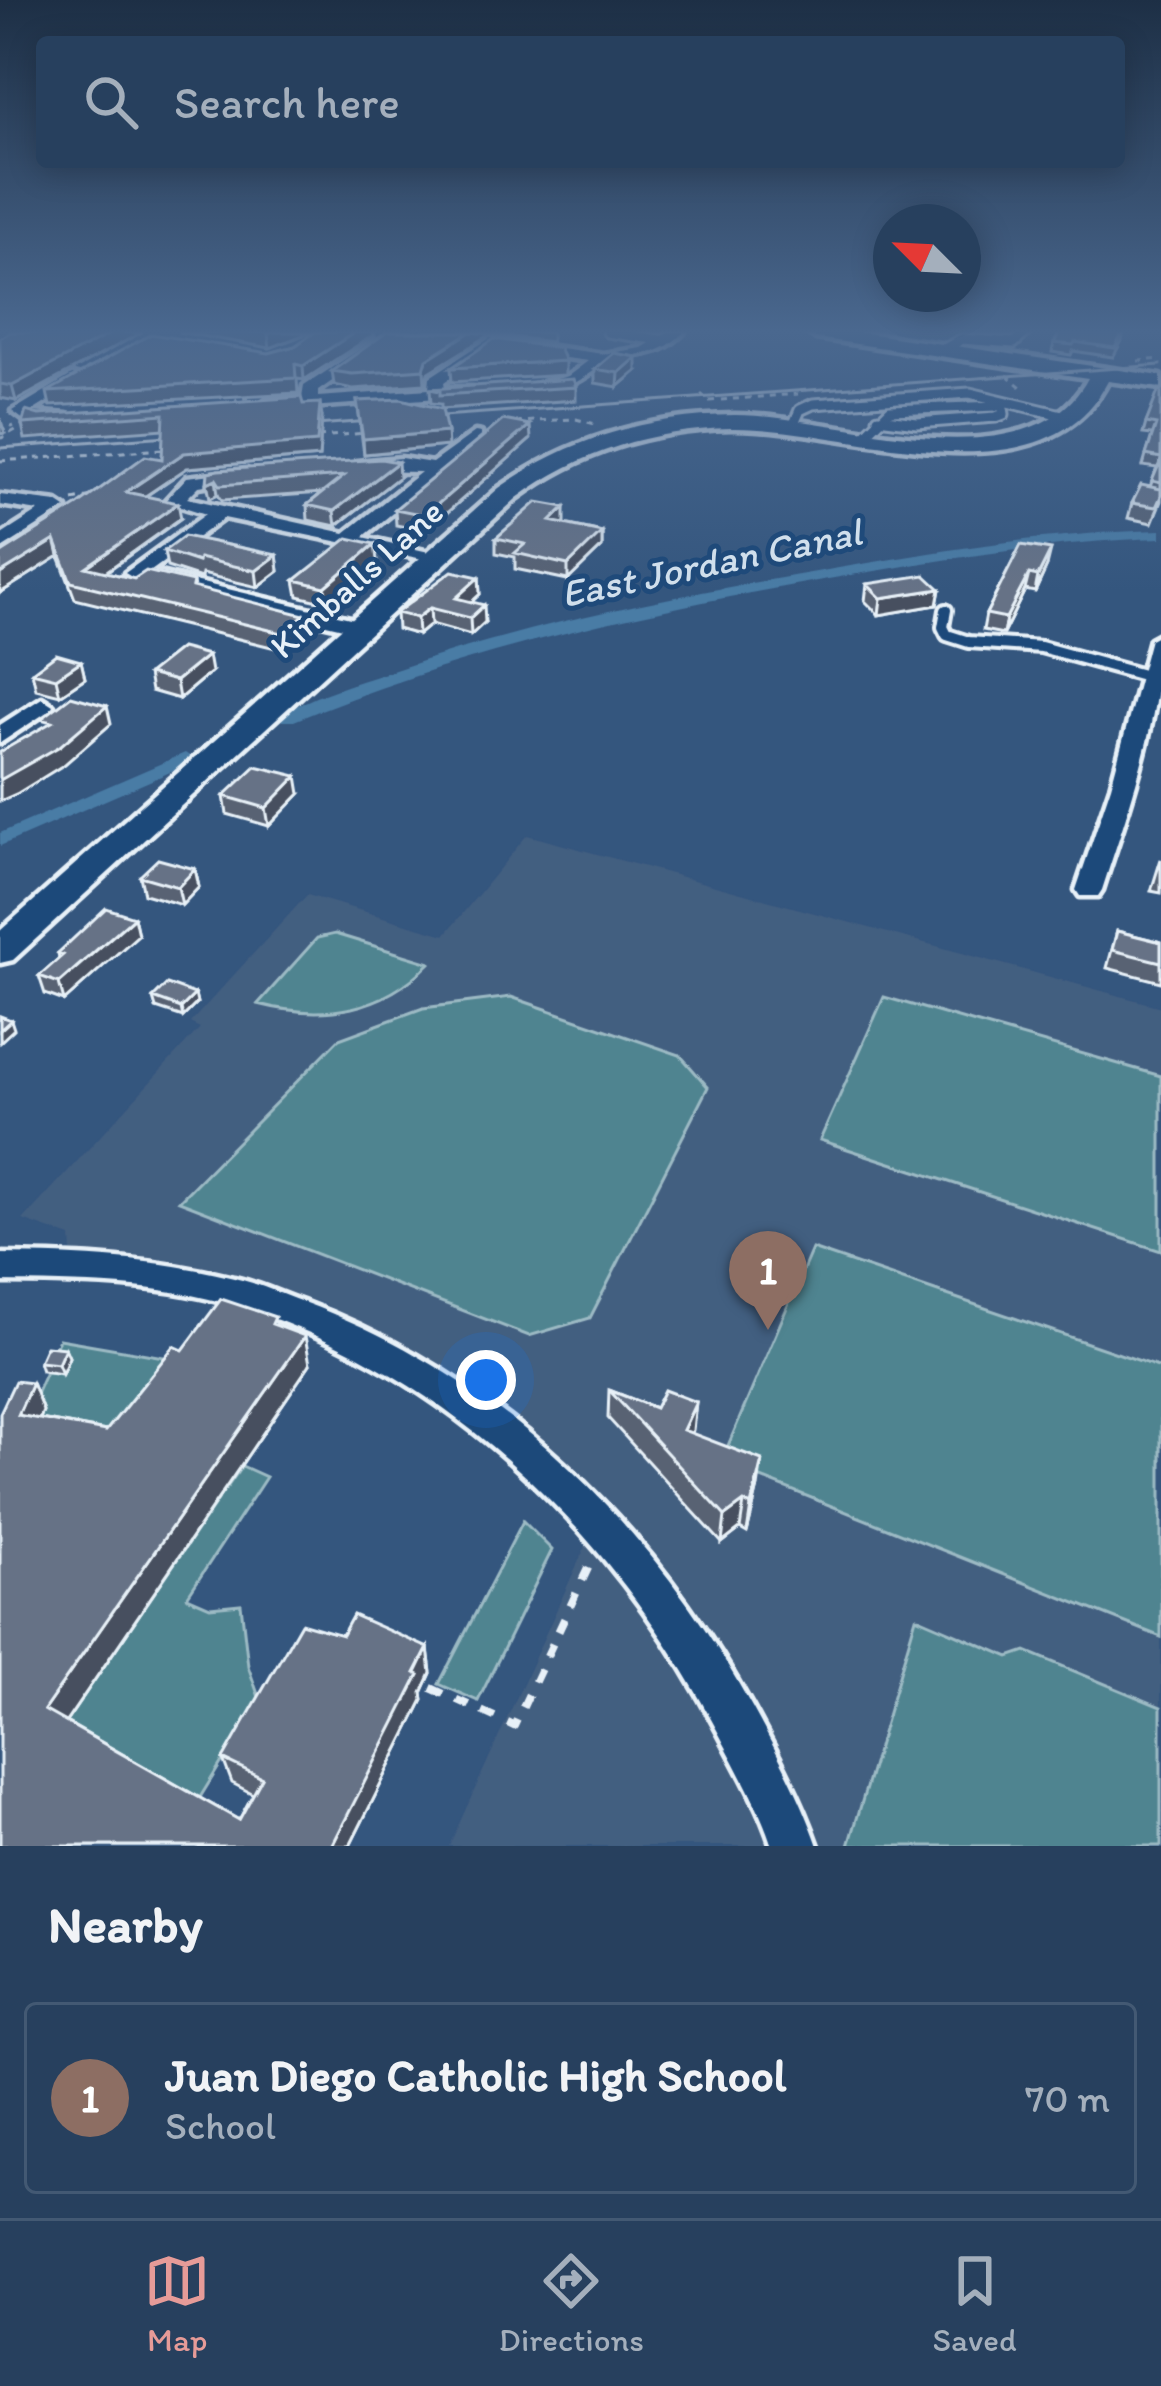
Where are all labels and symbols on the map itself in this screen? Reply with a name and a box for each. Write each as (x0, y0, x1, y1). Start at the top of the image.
north arrow (873, 204, 981, 312)
street label: Kimballs Lane (261, 490, 452, 667)
water label: East Jordan Canal (557, 507, 869, 617)
pin: 1 (729, 1231, 807, 1330)
your location (456, 1350, 516, 1410)

